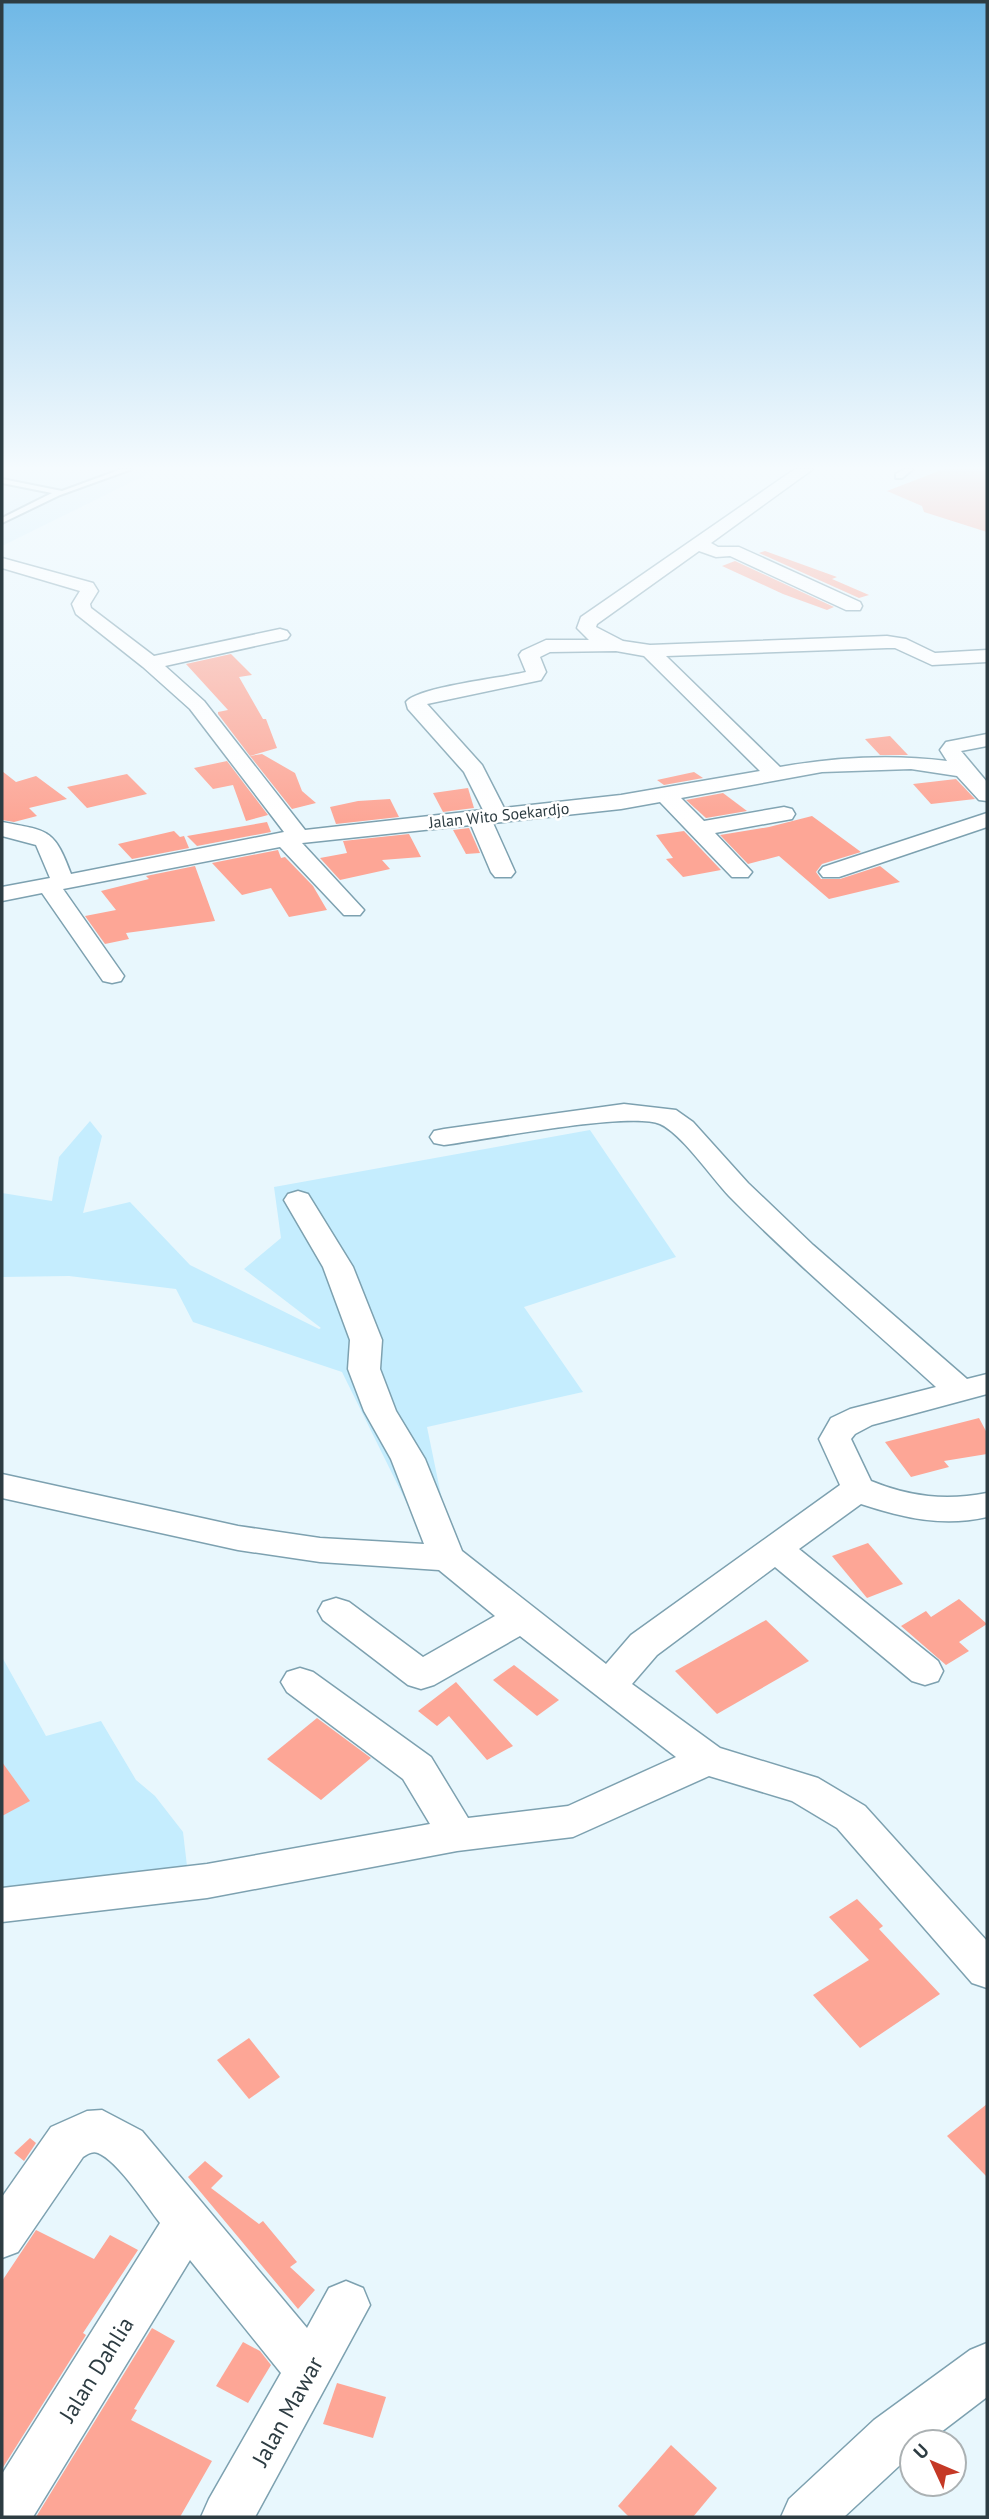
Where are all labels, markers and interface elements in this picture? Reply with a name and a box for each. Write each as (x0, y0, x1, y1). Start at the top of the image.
street label: Jalan Wito Soekardjo (427, 798, 570, 832)
street label: Jalan Dahlia (52, 2311, 140, 2428)
street label: Jalan Mawar (245, 2351, 329, 2472)
north arrow (898, 2428, 968, 2498)
text: U (908, 2439, 934, 2464)

